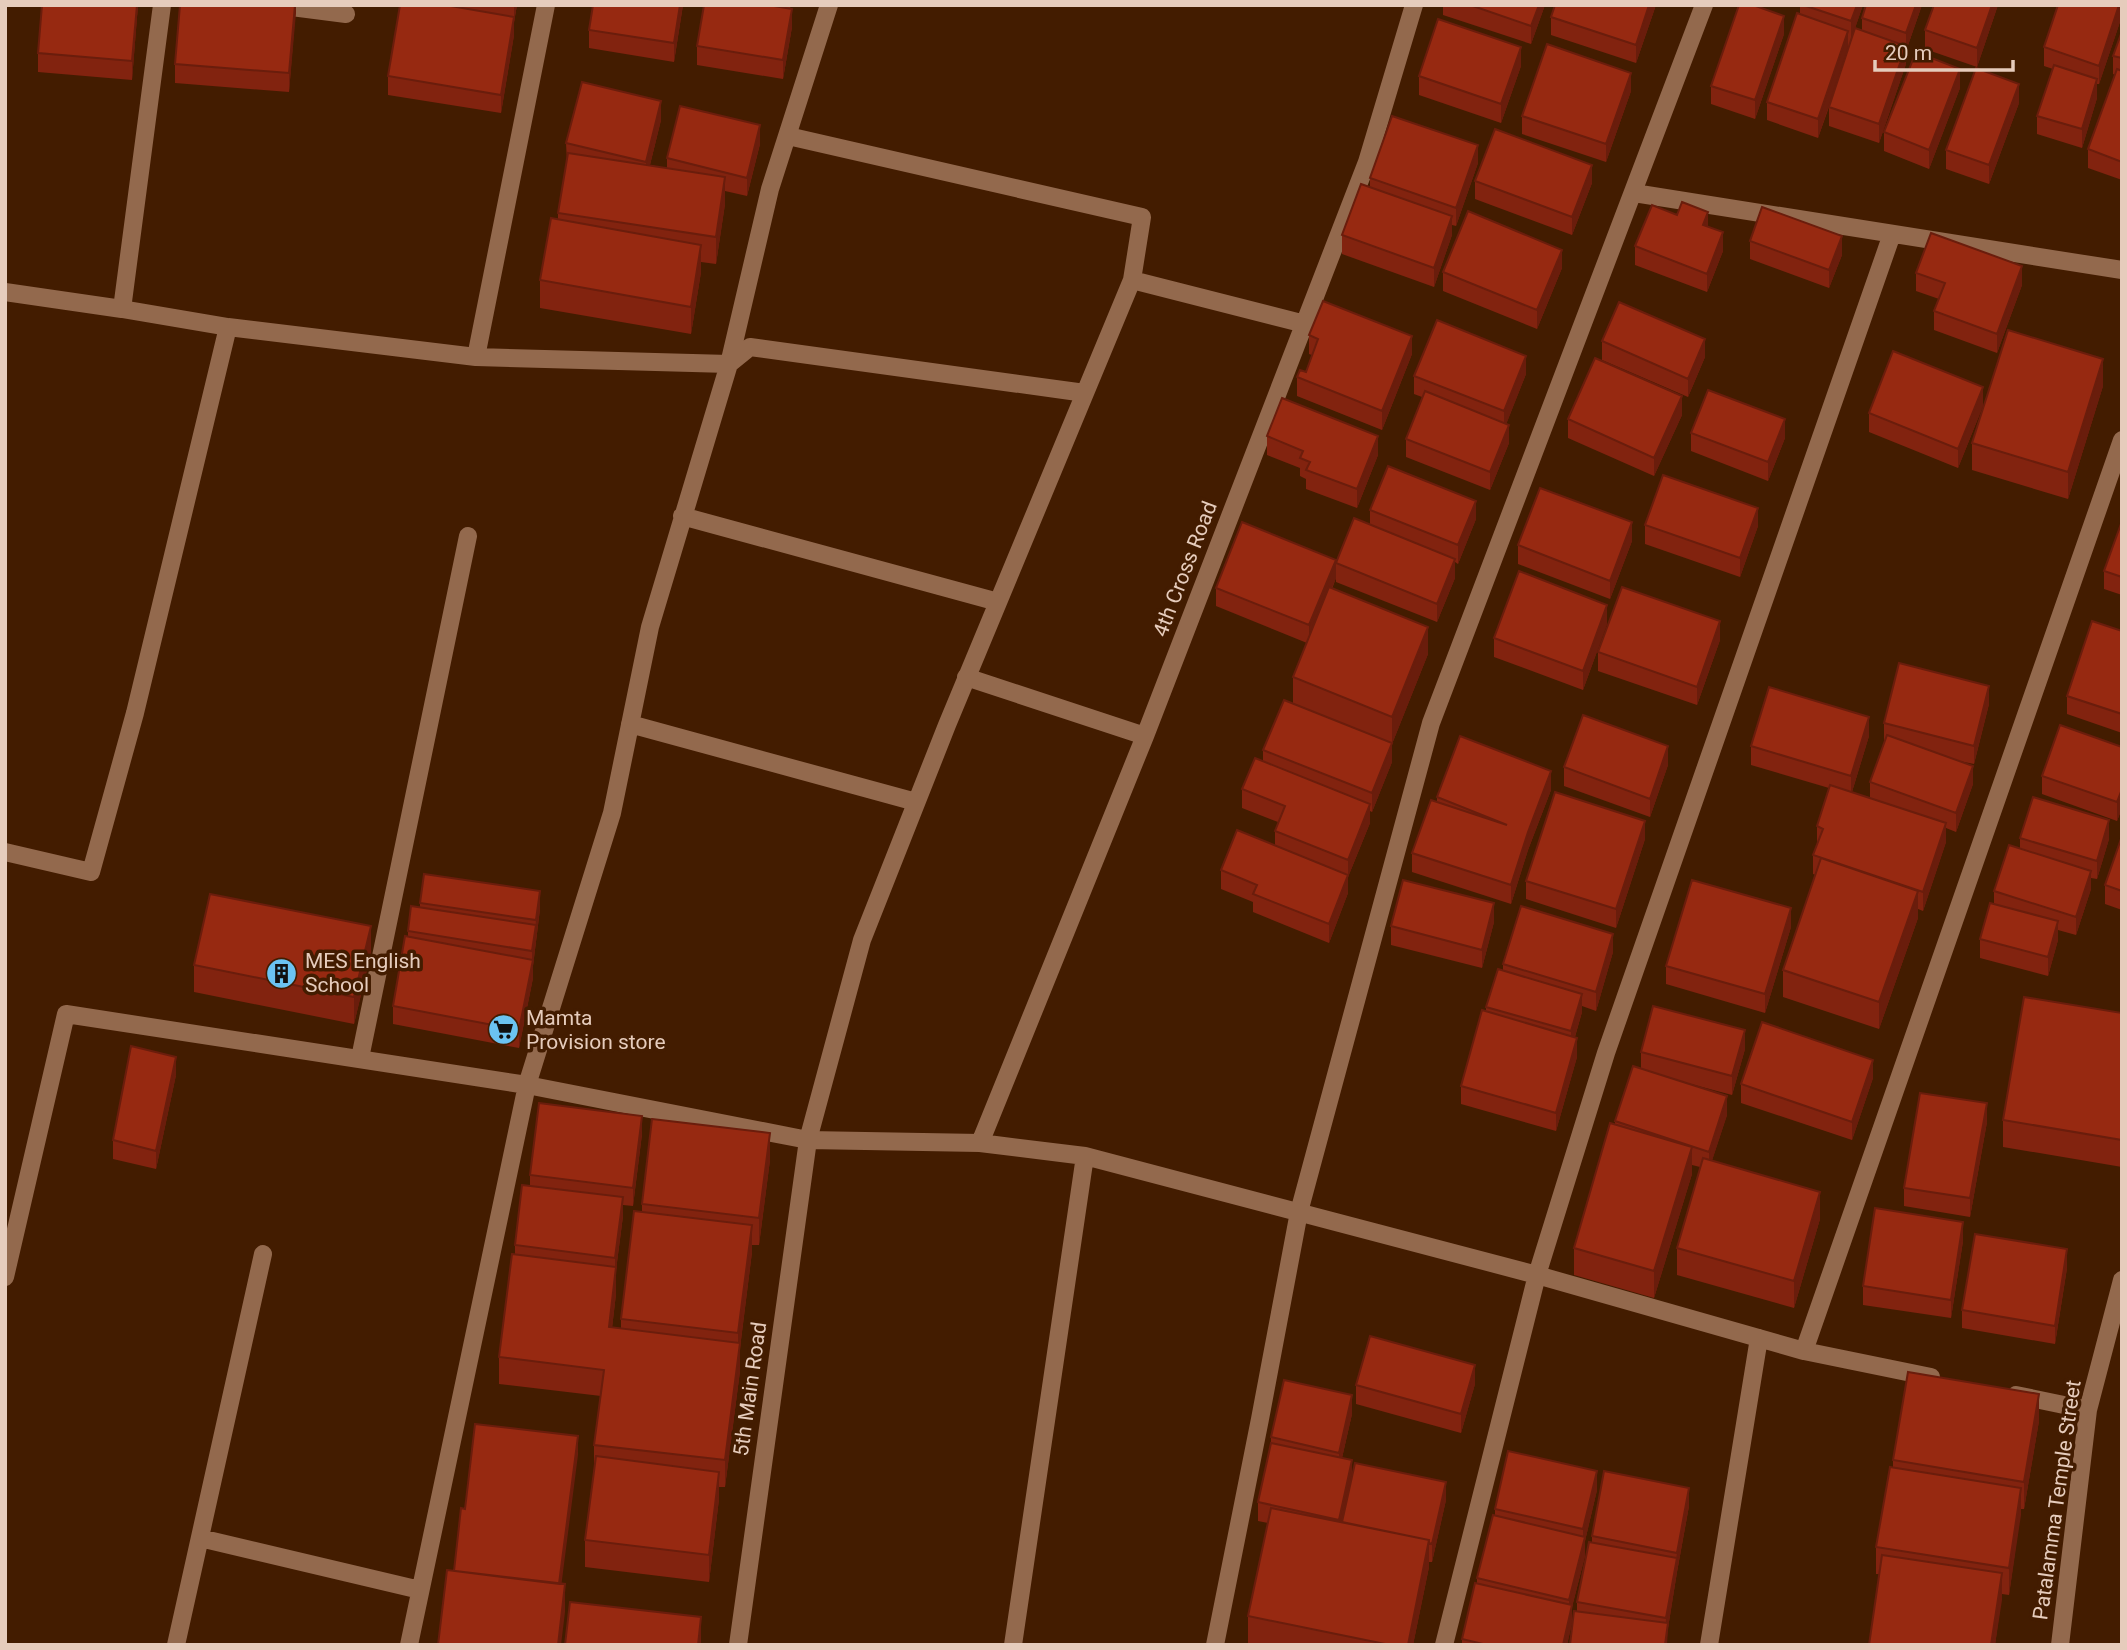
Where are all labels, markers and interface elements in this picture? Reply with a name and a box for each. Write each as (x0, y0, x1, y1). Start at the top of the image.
scale bar (1875, 28, 2013, 72)
text: 20 m (1885, 41, 1932, 65)
street label: 4th Cross Road (1148, 498, 1222, 640)
place label: MES English School (305, 949, 421, 997)
building icon: MES English School (265, 956, 299, 990)
place label: Mamta Provision store (526, 1006, 666, 1054)
supermarket icon: Mamta Provision store (486, 1013, 520, 1047)
street label: 5th Main Road (729, 1320, 771, 1458)
street label: Patalamma Temple Street (2028, 1378, 2086, 1622)

